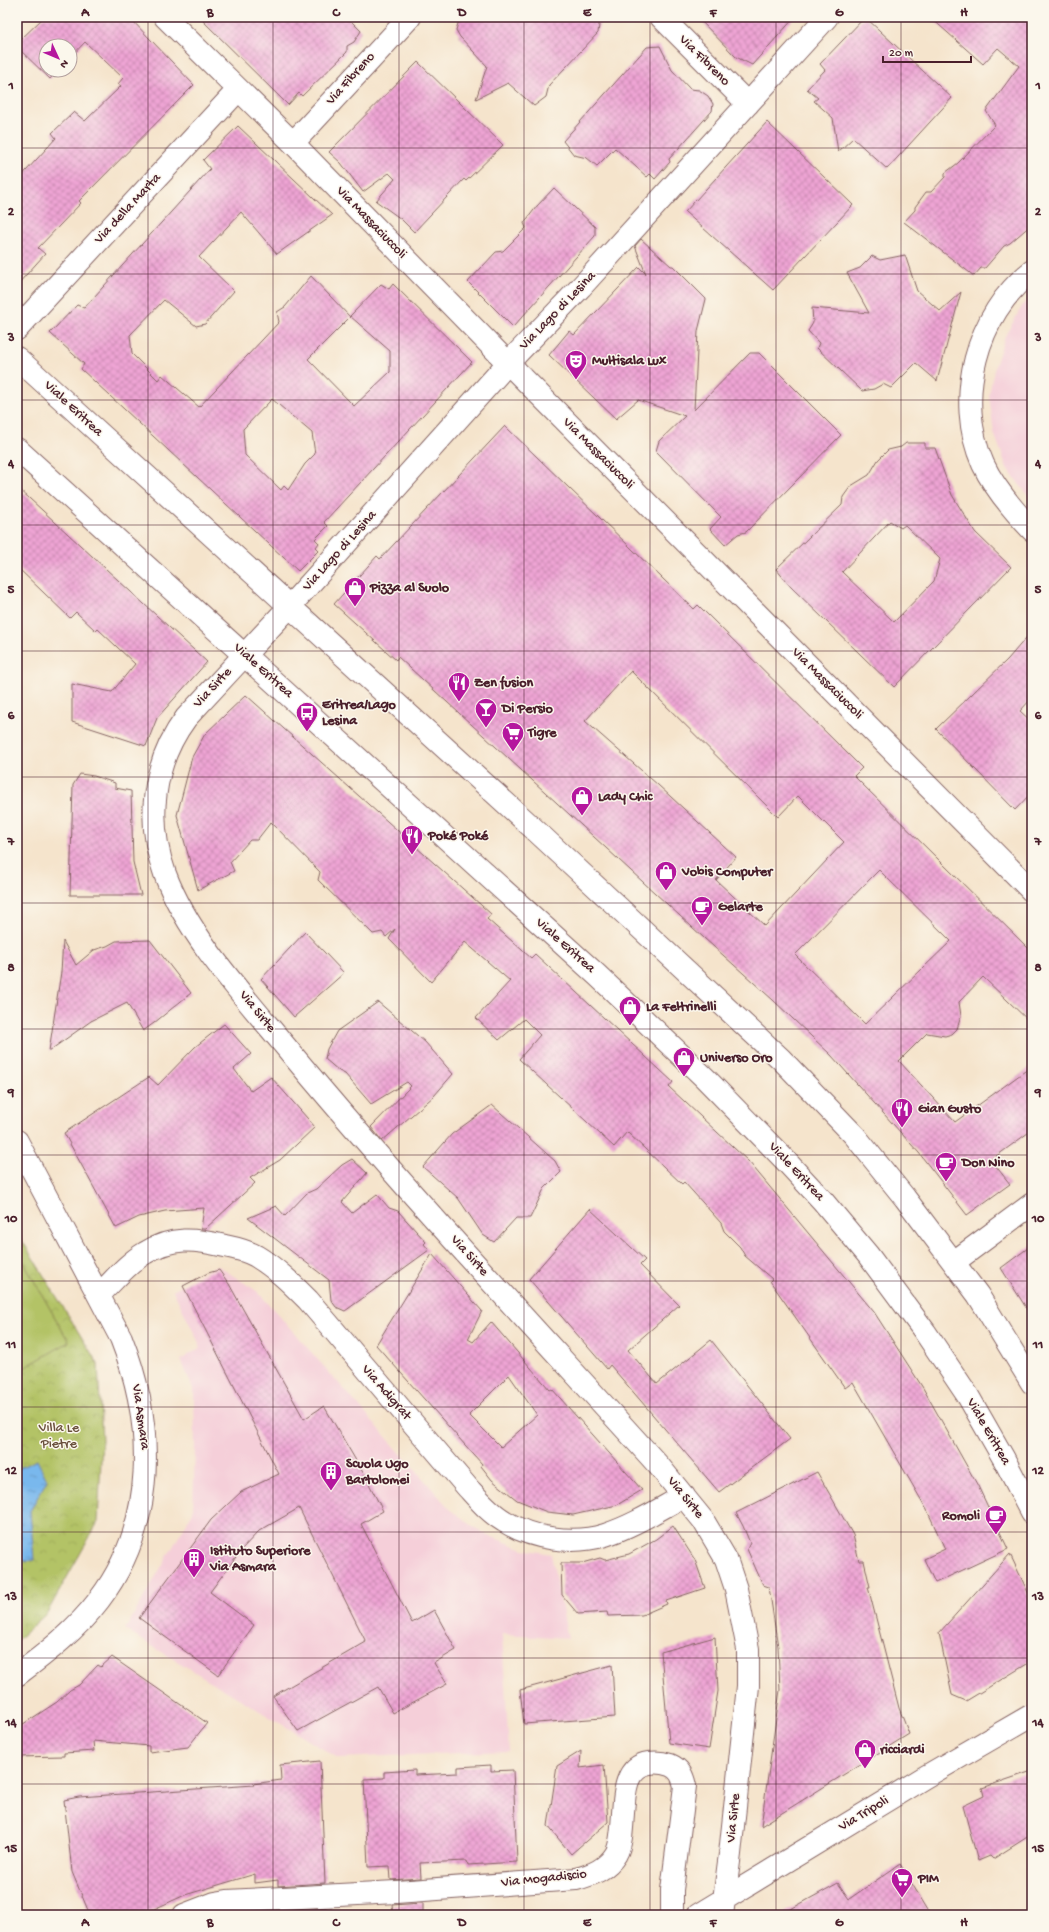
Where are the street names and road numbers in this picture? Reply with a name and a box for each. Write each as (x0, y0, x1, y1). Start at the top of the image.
street label: Via Fibreno (674, 31, 733, 90)
street label: Via Fibreno (322, 49, 379, 110)
street label: Via della Marta (90, 169, 166, 249)
street label: Via Massaciuccoli (331, 182, 410, 263)
street label: Via Lago di Lesina (515, 267, 601, 355)
street label: Viale Eritrea (39, 377, 107, 441)
street label: Via Massaciuccoli (558, 414, 638, 494)
street label: Via Lago di Lesina (299, 506, 382, 596)
street label: Viale Eritrea (229, 639, 297, 703)
street label: Via Massaciuccoli (787, 644, 867, 724)
street label: Via Sirte (189, 664, 237, 713)
street label: Viale Eritrea (531, 914, 599, 978)
street label: Via Sirte (234, 987, 280, 1037)
street label: Viale Eritrea (764, 1138, 828, 1206)
street label: Via Sirte (446, 1231, 492, 1281)
street label: Via Adigrat (357, 1361, 416, 1425)
street label: Via Asmara (127, 1382, 153, 1452)
street label: Viale Eritrea (961, 1395, 1015, 1470)
street label: Via Sirte (662, 1473, 708, 1523)
street label: Via Sirte (723, 1792, 745, 1844)
street label: Via Tripoli (835, 1792, 892, 1836)
street label: Via Mogadiscio (499, 1866, 588, 1892)

